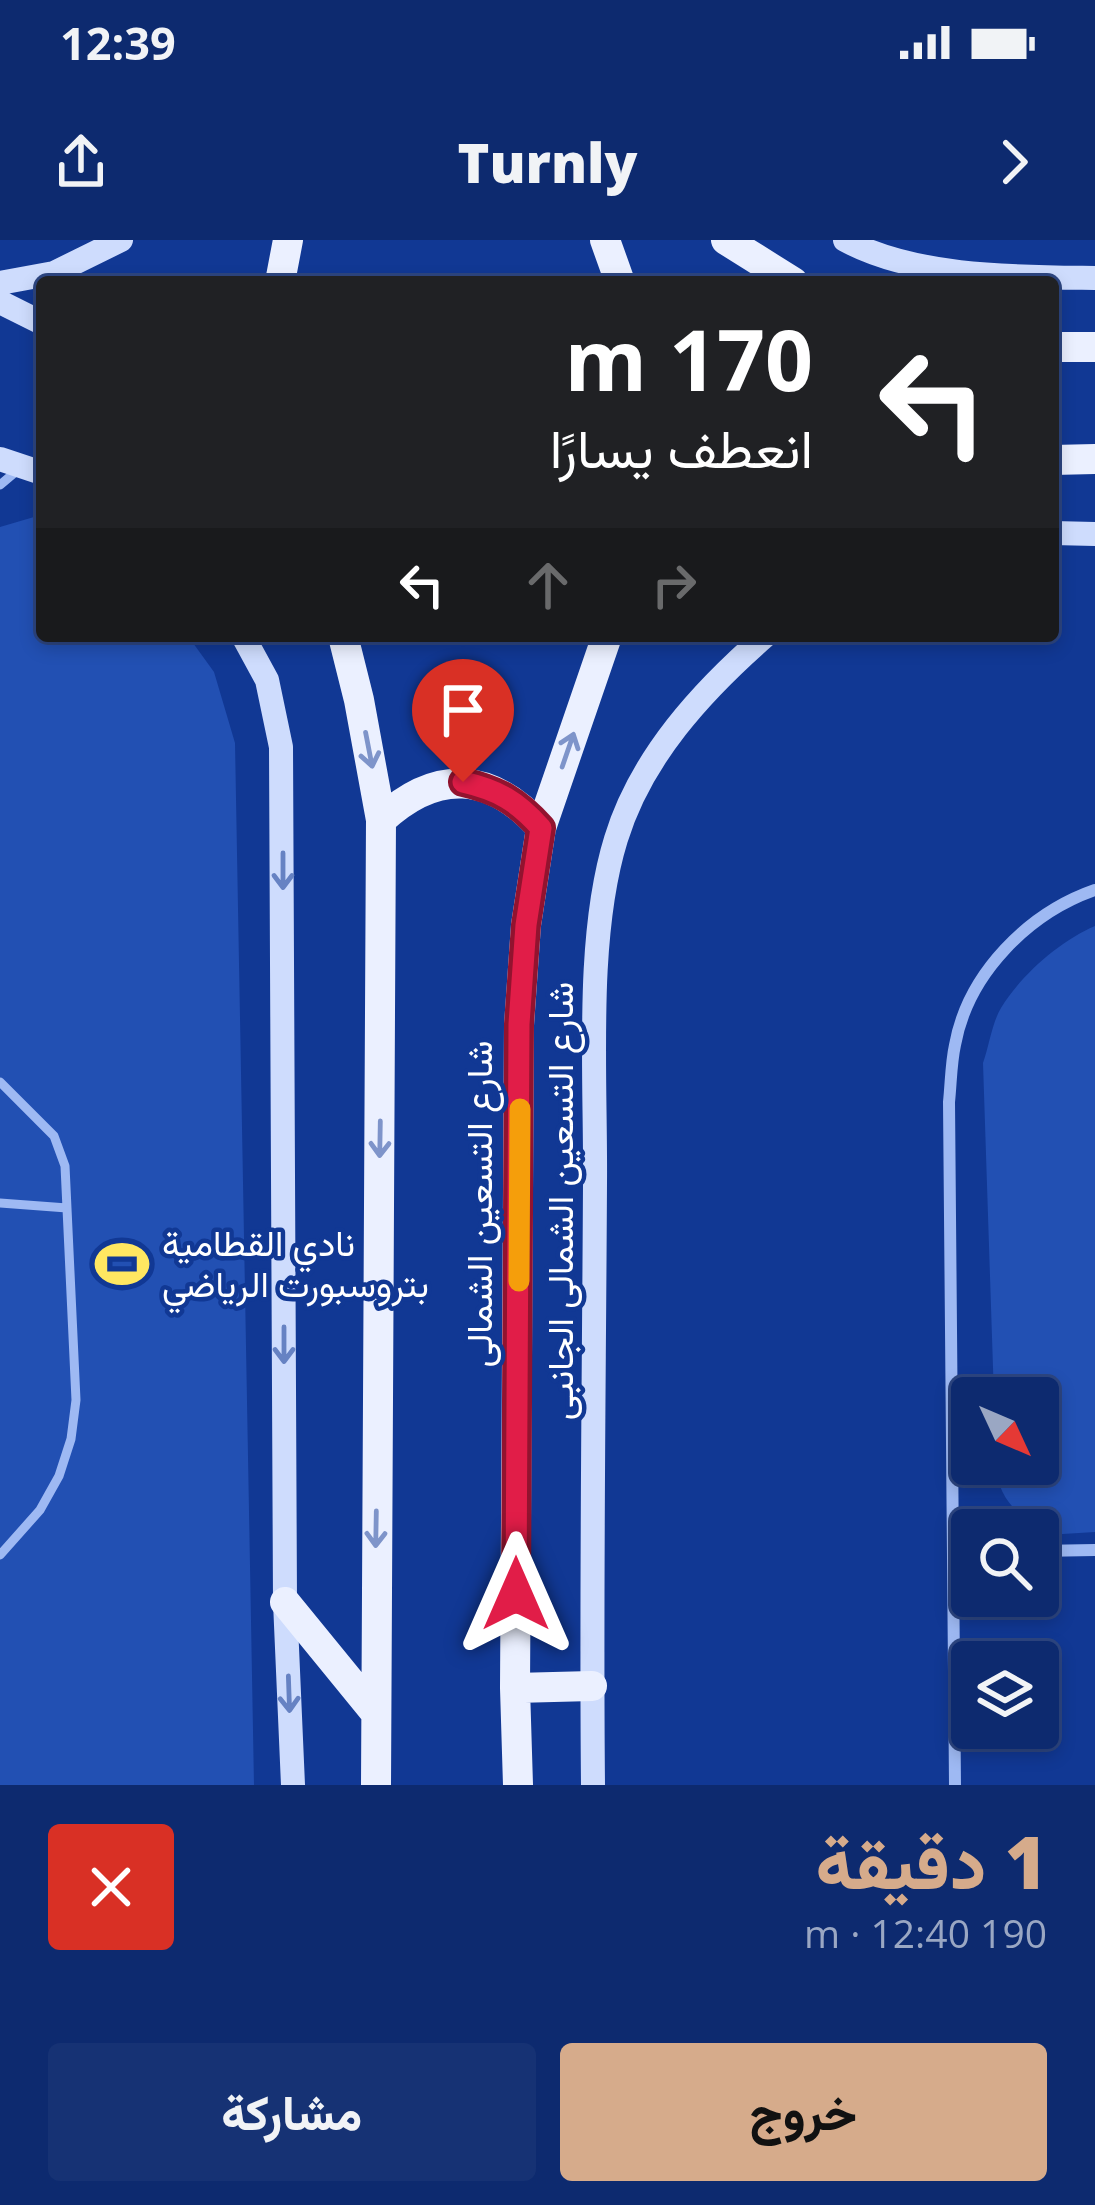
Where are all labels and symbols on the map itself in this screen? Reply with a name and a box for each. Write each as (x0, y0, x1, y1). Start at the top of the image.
pin (412, 659, 514, 782)
one-way arrow (359, 730, 381, 769)
one-way arrow (559, 732, 580, 769)
one-way arrow (272, 851, 294, 890)
street label: شارع التسعين الشمالى الجانبى (535, 982, 585, 1420)
street label: شارع التسعين الشمالى (454, 1041, 504, 1367)
one-way arrow (369, 1119, 391, 1158)
place label: نادي القطامية بتروسبورت الرياضي (162, 1218, 429, 1314)
sports icon: نادي القطامية بتروسبورت الرياضي (93, 1235, 151, 1293)
one-way arrow (273, 1325, 295, 1364)
north arrow (951, 1377, 1059, 1485)
one-way arrow (365, 1509, 387, 1548)
position arrow (453, 1531, 579, 1657)
one-way arrow (278, 1674, 301, 1713)

